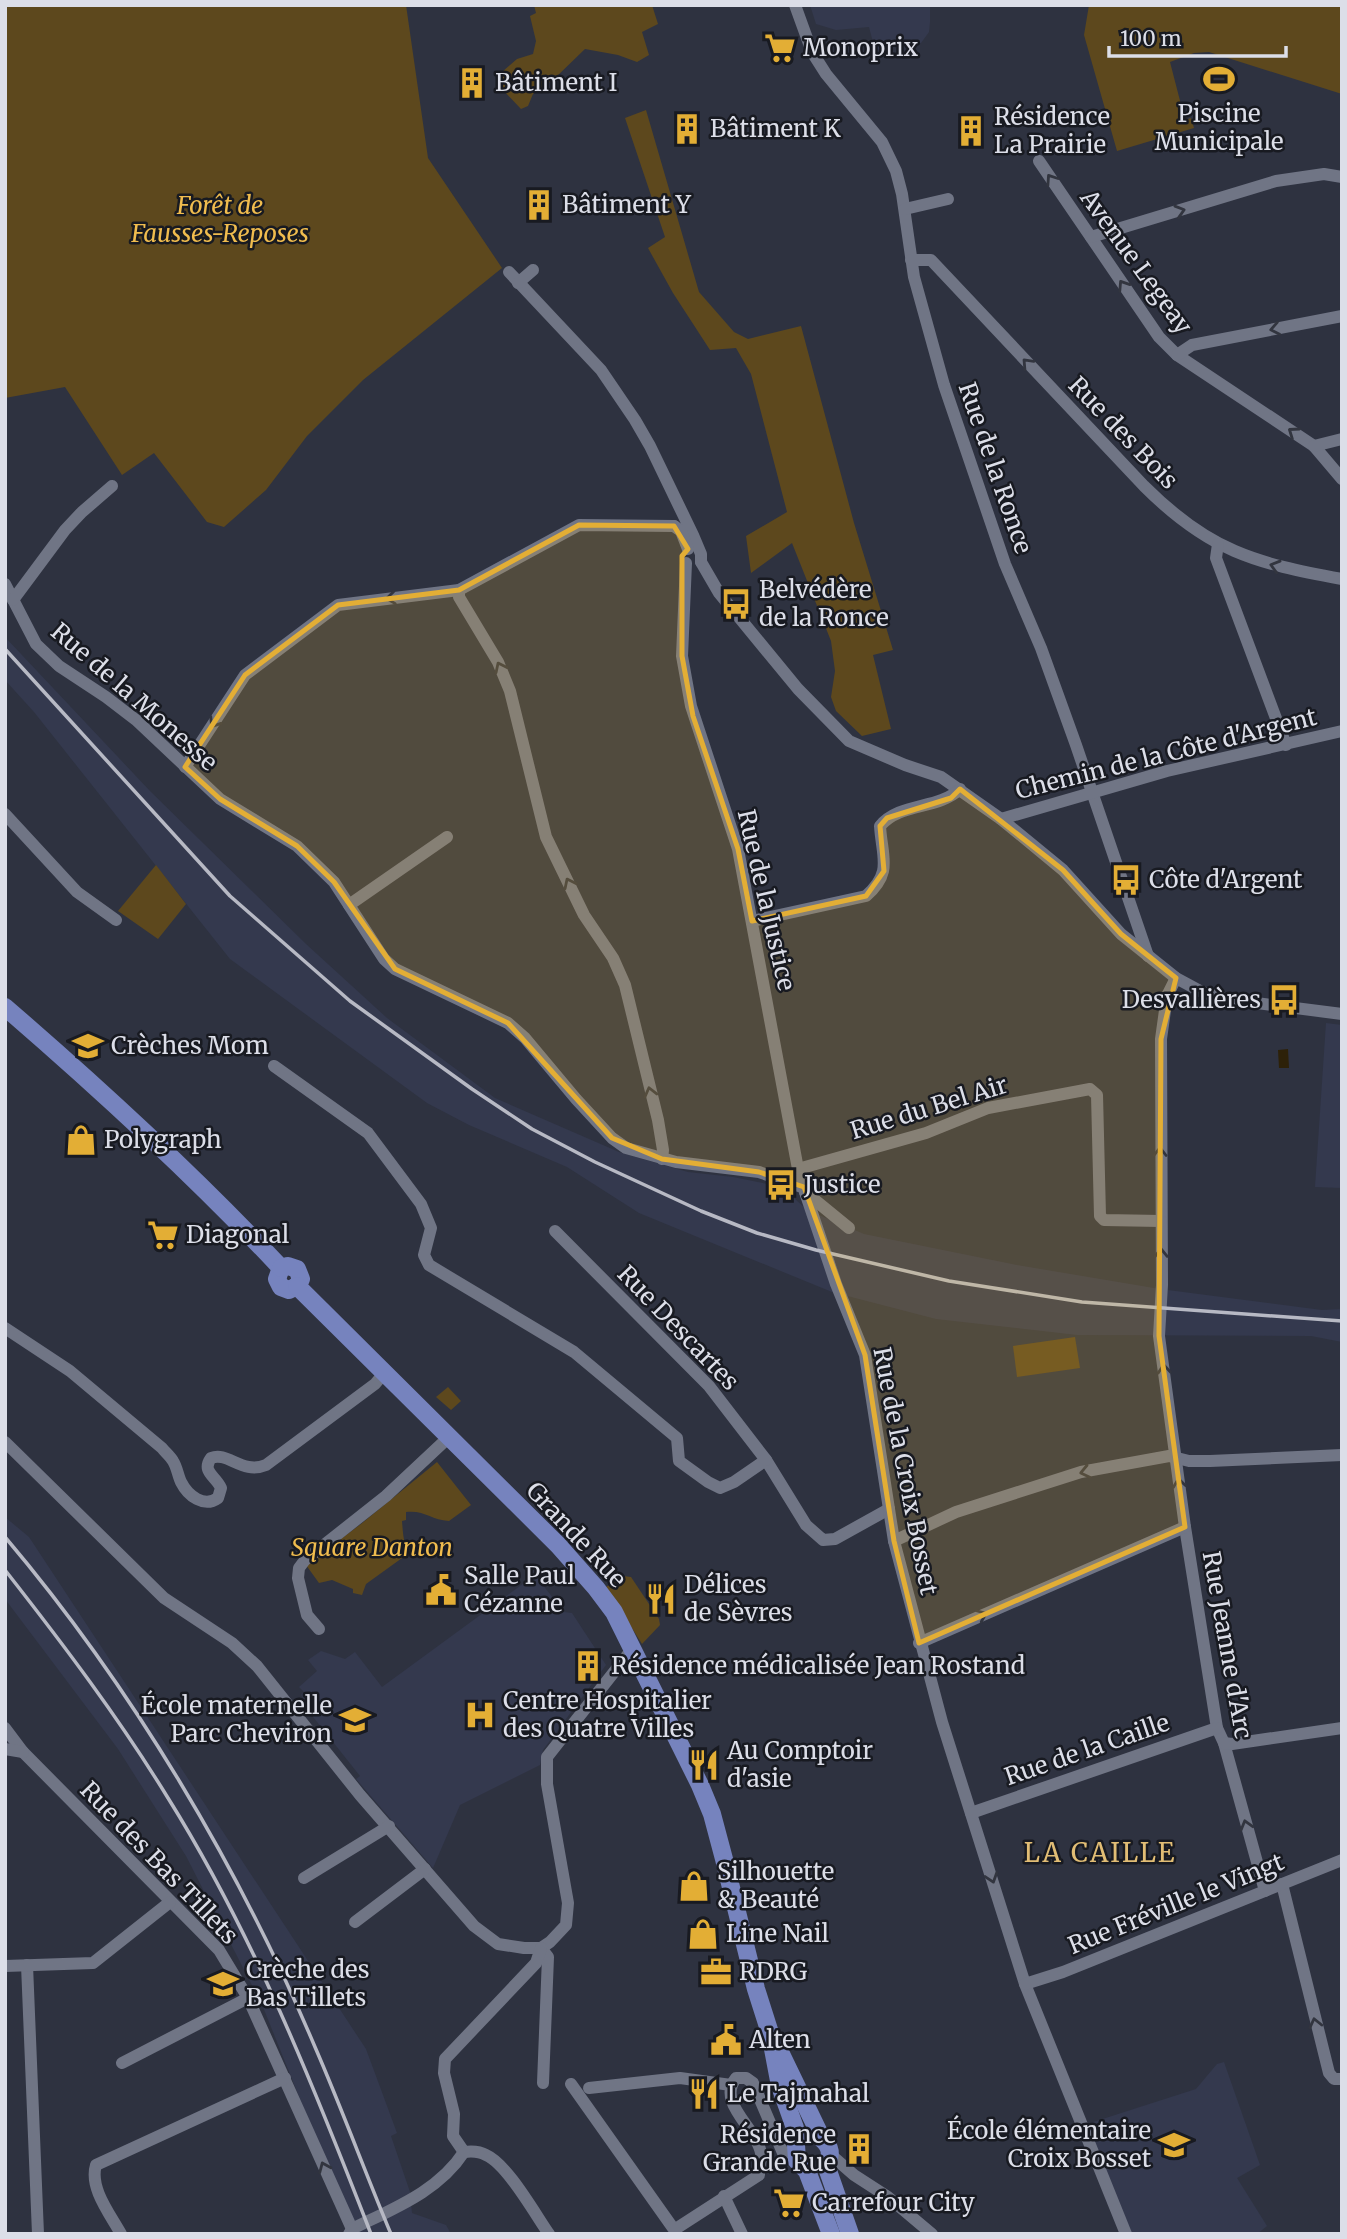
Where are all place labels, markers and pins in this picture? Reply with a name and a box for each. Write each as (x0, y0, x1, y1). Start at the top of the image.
supermarket icon: Monoprix (763, 31, 797, 65)
place label: Monoprix (803, 32, 919, 63)
sports icon: Piscine Municipale (1202, 62, 1236, 96)
building icon: Bâtiment I (455, 66, 489, 100)
place label: Bâtiment I (495, 67, 618, 98)
place label: Piscine Municipale (1154, 98, 1284, 157)
place label: Résidence La Prairie (994, 101, 1110, 160)
building icon: Bâtiment K (670, 112, 704, 146)
place label: Bâtiment K (710, 113, 842, 144)
building icon: Résidence La Prairie (954, 114, 988, 148)
building icon: Bâtiment Y (522, 188, 556, 222)
place label: Bâtiment Y (562, 189, 692, 220)
place label: Belvédère de la Ronce (759, 574, 889, 633)
bus stop icon: Belvédère de la Ronce (719, 587, 753, 621)
bus stop icon: Côte d'Argent (1109, 863, 1143, 897)
place label: Côte d'Argent (1149, 864, 1303, 895)
bus stop icon: Desvallières (1267, 983, 1301, 1017)
place label: Desvallières (1122, 984, 1261, 1015)
school or university icon: Crèches Mom (71, 1029, 105, 1063)
place label: Crèches Mom (111, 1030, 269, 1061)
shop icon: Polygraph (64, 1123, 98, 1157)
place label: Polygraph (104, 1124, 222, 1155)
bus stop icon: Justice (764, 1168, 798, 1202)
place label: Justice (803, 1169, 880, 1200)
supermarket icon: Diagonal (146, 1218, 180, 1252)
place label: Diagonal (186, 1219, 289, 1250)
place label: Salle Paul Cézanne (464, 1560, 575, 1619)
place label: Délices de Sèvres (684, 1569, 793, 1628)
public building icon: Salle Paul Cézanne (424, 1573, 458, 1607)
restaurant icon: Délices de Sèvres (644, 1582, 678, 1616)
building icon: Résidence médicalisée Jean Rostand (571, 1649, 605, 1683)
place label: Résidence médicalisée Jean Rostand (611, 1650, 1025, 1681)
place label: Centre Hospitalier des Quatre Villes (503, 1685, 712, 1744)
place label: École maternelle Parc Cheviron (141, 1689, 332, 1749)
hospital icon: Centre Hospitalier des Quatre Villes (463, 1698, 497, 1732)
school or university icon: École maternelle Parc Cheviron (338, 1703, 372, 1737)
place label: Au Comptoir d'asie (726, 1735, 873, 1794)
restaurant icon: Au Comptoir d'asie (687, 1748, 721, 1782)
place label: Silhouette & Beauté (717, 1856, 834, 1915)
shop icon: Silhouette & Beauté (677, 1869, 711, 1903)
shop icon: Line Nail (686, 1917, 720, 1951)
place label: Line Nail (726, 1918, 829, 1949)
place label: Crèche des Bas Tillets (246, 1954, 370, 2013)
office icon: RDRG (699, 1955, 733, 1989)
place label: RDRG (739, 1956, 808, 1987)
school or university icon: Crèche des Bas Tillets (206, 1967, 240, 2001)
public building icon: Alten (709, 2023, 743, 2057)
place label: Alten (748, 2024, 811, 2055)
restaurant icon: Le Tajmahal (687, 2077, 721, 2111)
place label: Le Tajmahal (727, 2078, 869, 2109)
place label: École élémentaire Croix Bosset (947, 2114, 1152, 2174)
place label: Résidence Grande Rue (703, 2119, 836, 2178)
school or university icon: École élémentaire Croix Bosset (1157, 2128, 1191, 2162)
building icon: Résidence Grande Rue (842, 2132, 876, 2166)
supermarket icon: Carrefour City (772, 2186, 806, 2220)
place label: Carrefour City (812, 2187, 975, 2218)

